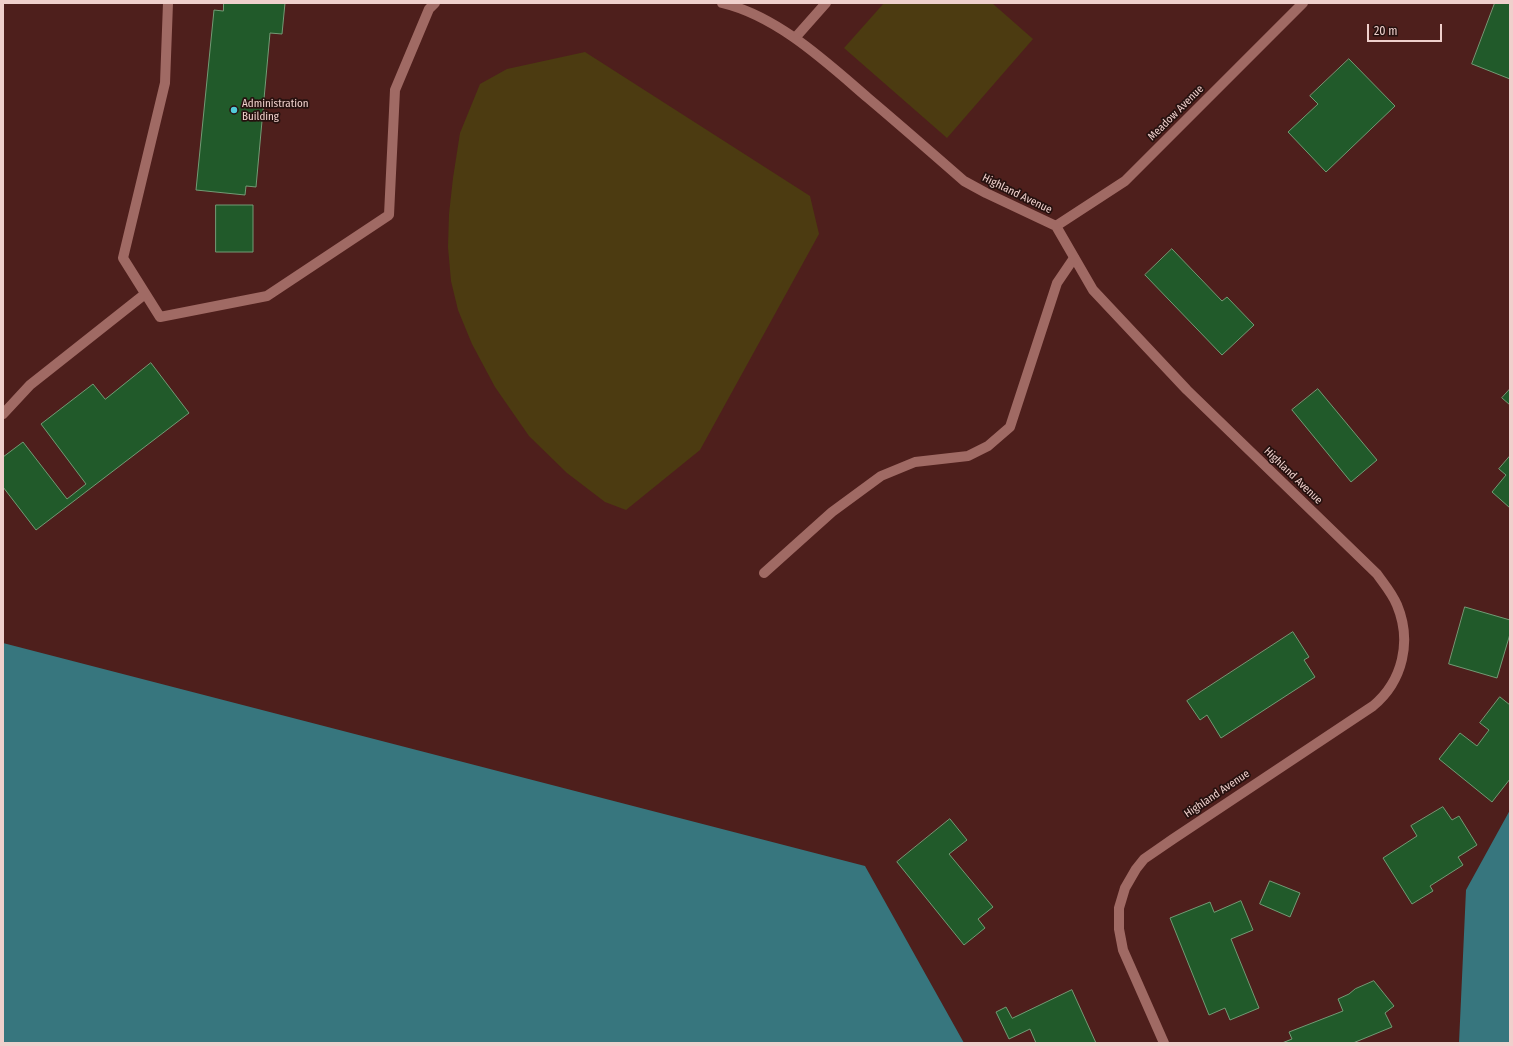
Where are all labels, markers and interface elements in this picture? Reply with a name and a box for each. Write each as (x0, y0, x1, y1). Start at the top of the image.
scale bar (1369, 16, 1444, 42)
text: 20 m (1374, 24, 1398, 38)
street label: Meadow Avenue (1145, 82, 1207, 144)
place label: Administration Building (242, 97, 309, 123)
marker: Administration Building (229, 105, 239, 115)
street label: Highland Avenue (980, 171, 1054, 217)
street label: Highland Avenue (1261, 445, 1325, 507)
street label: Highland Avenue (1182, 767, 1252, 821)

